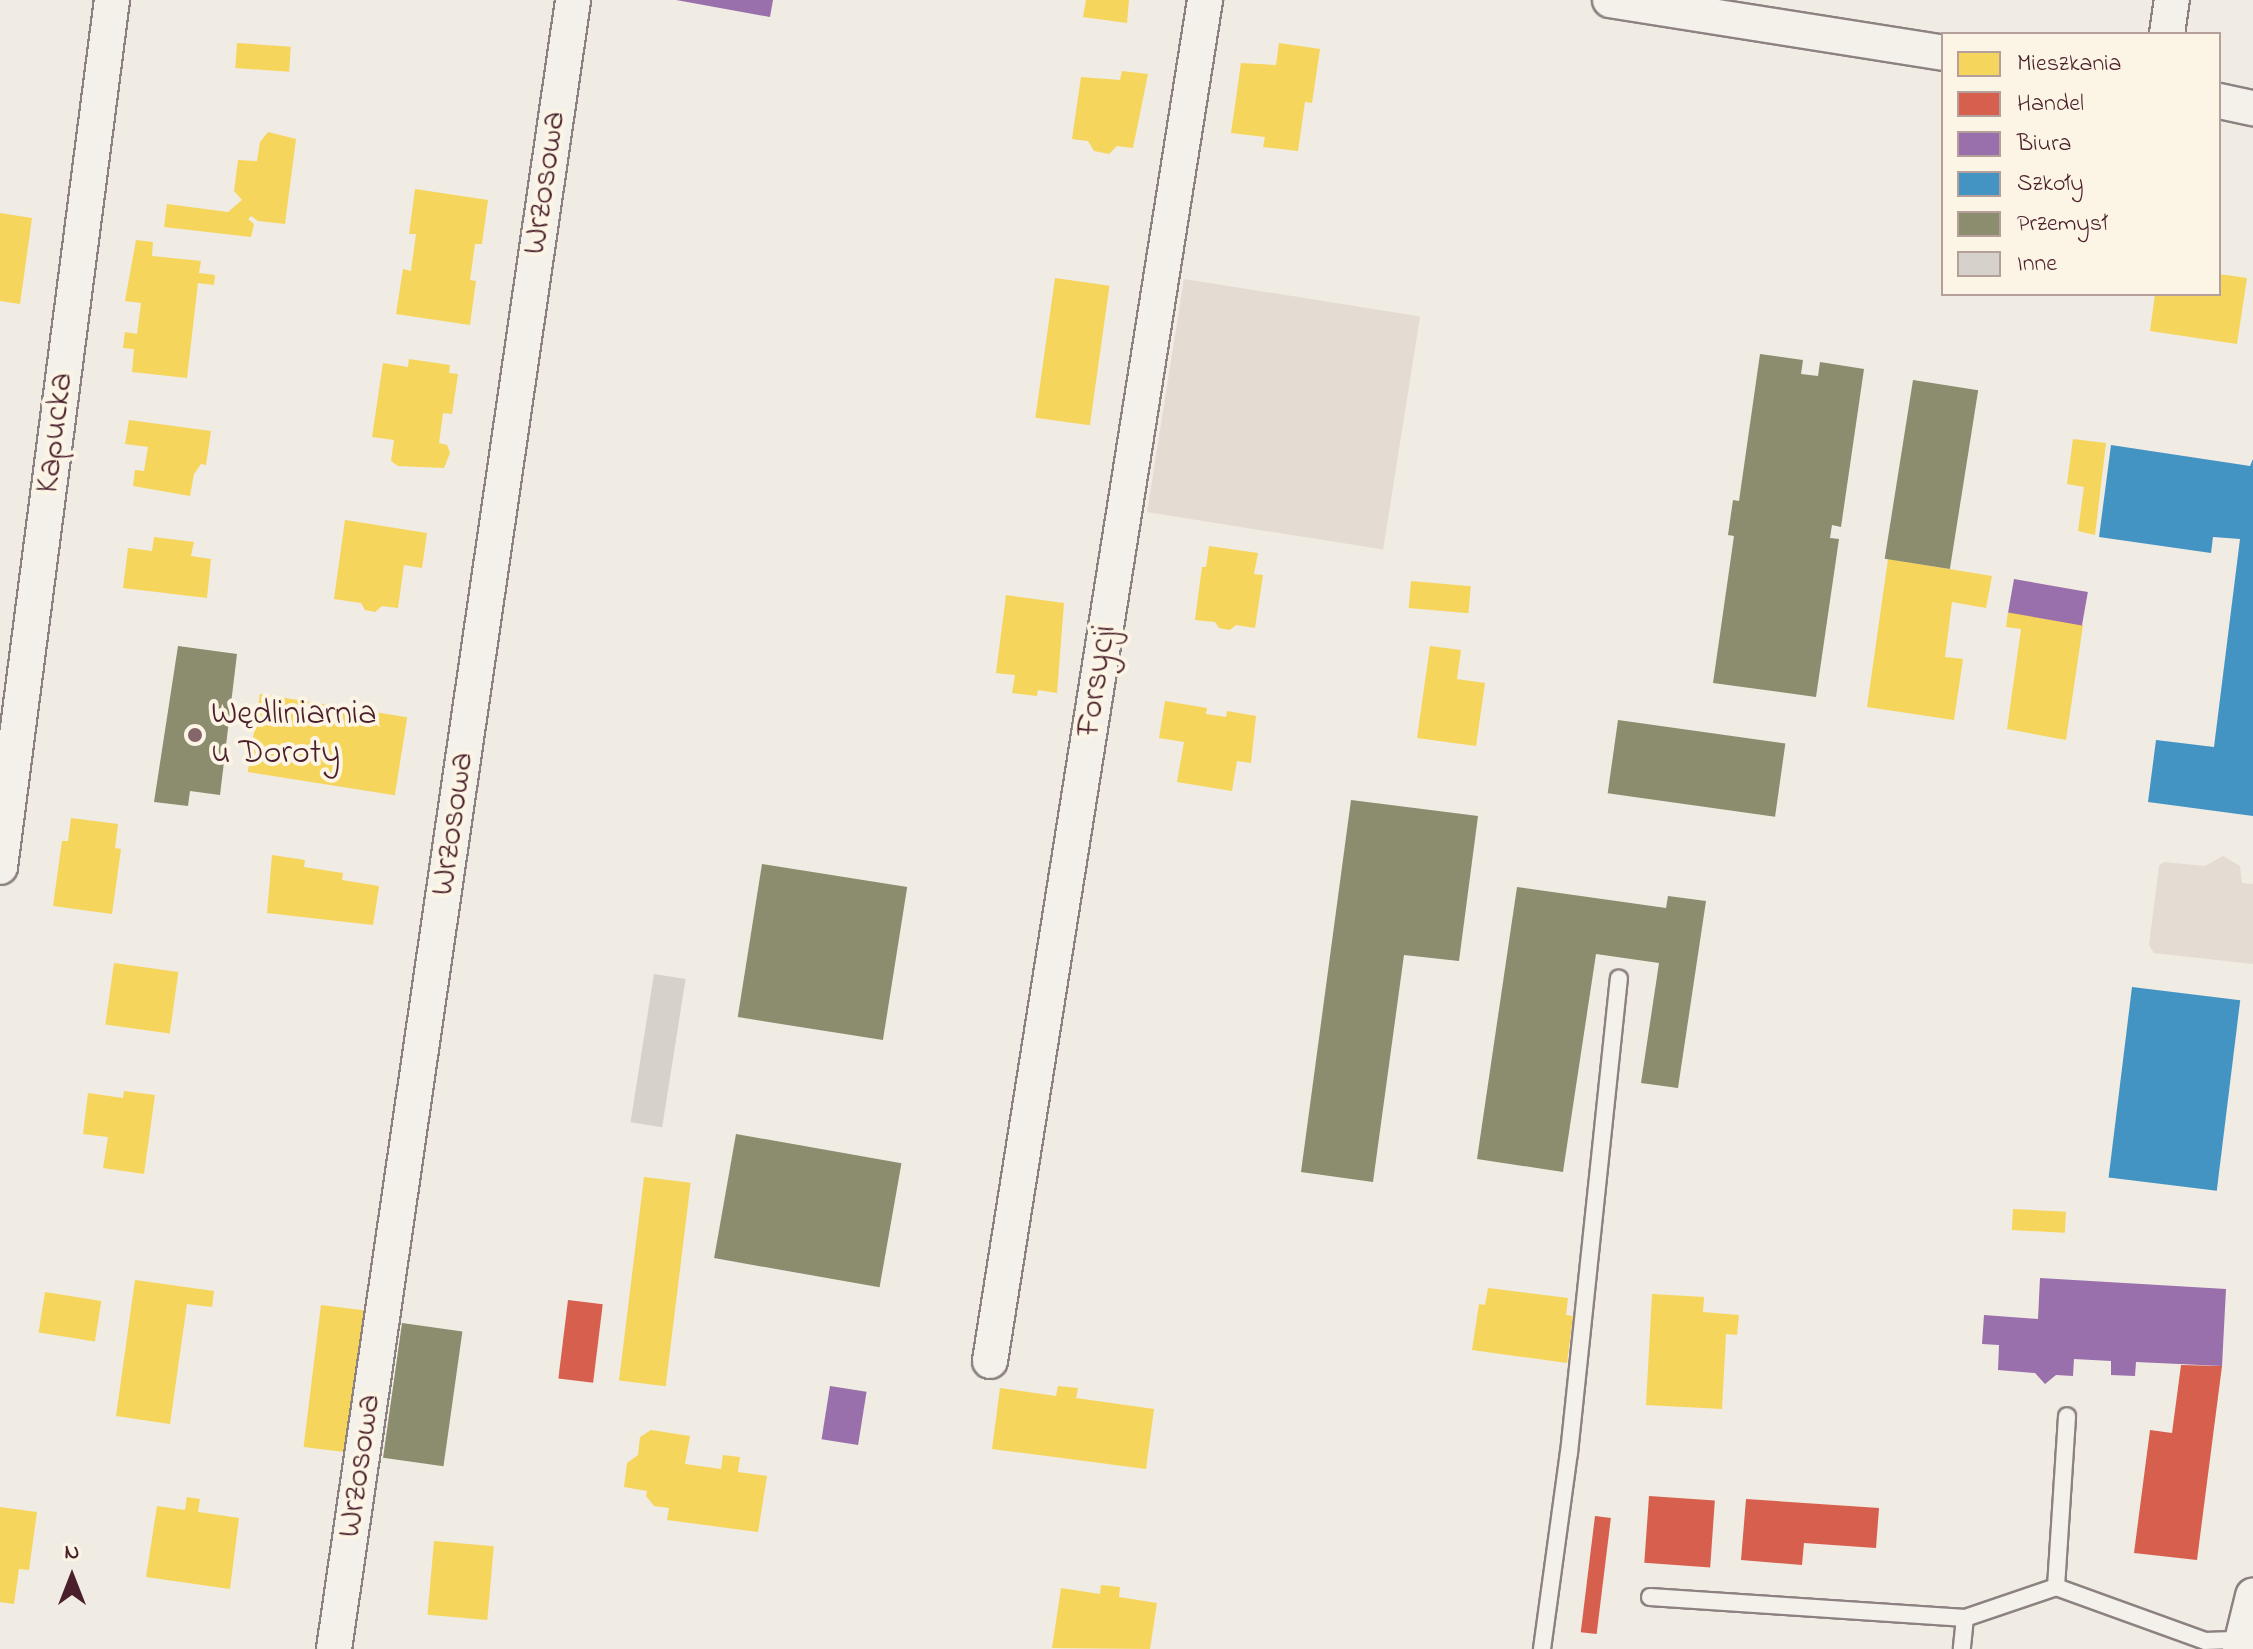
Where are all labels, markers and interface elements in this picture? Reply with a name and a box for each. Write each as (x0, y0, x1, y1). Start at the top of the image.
legend (1941, 32, 2221, 296)
text: Mieszkania (2017, 47, 2122, 82)
text: Handel (2017, 87, 2084, 122)
street label: Wrzosowa (516, 109, 576, 257)
text: Biura (2017, 127, 2072, 162)
text: Szkoły (2017, 167, 2084, 202)
text: Przemysł (2017, 207, 2107, 242)
text: Inne (2017, 247, 2057, 282)
street label: Kapucka (28, 370, 84, 496)
street label: Forsycji (1069, 622, 1127, 740)
place label: Wędliniarnia u Doroty (211, 695, 377, 774)
marker: Wędliniarnia u Doroty (186, 726, 204, 744)
street label: Wrzosowa (424, 750, 484, 898)
street label: Wrzosowa (331, 1392, 391, 1540)
north arrow (32, 1537, 112, 1617)
text: N (65, 1537, 79, 1569)

